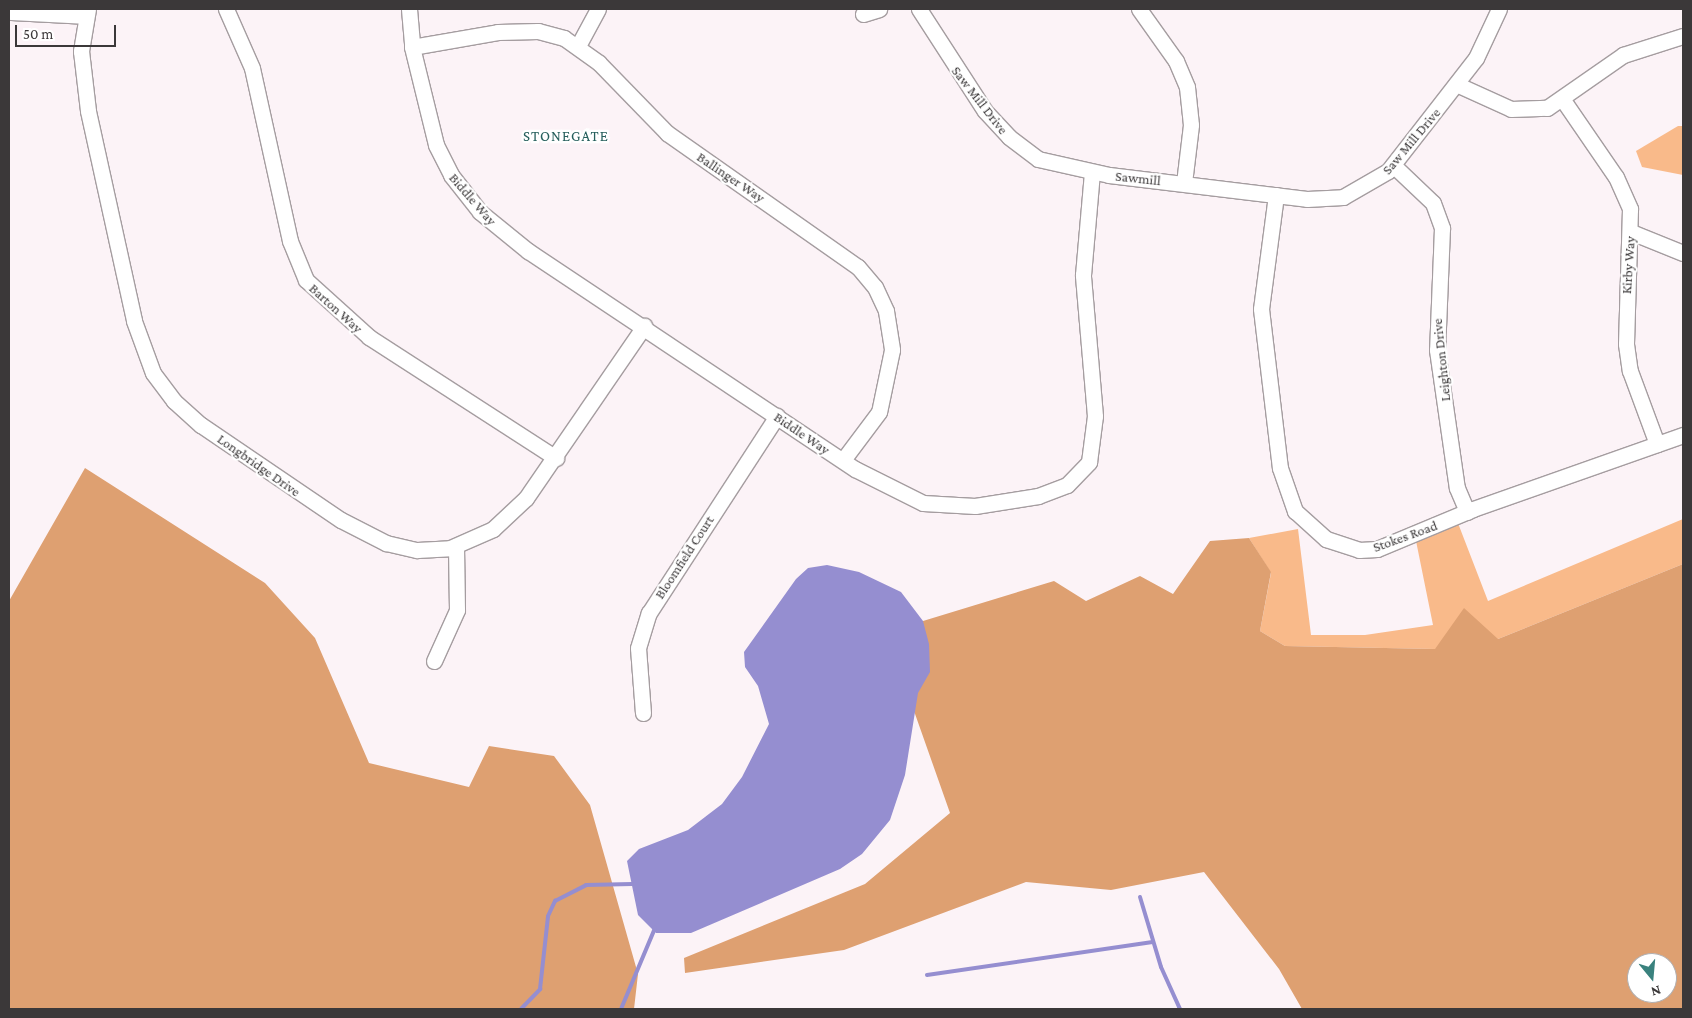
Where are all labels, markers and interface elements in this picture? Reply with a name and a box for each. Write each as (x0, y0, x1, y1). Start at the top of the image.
scale bar (18, 15, 119, 47)
text: 50 m (23, 26, 53, 42)
street label: Saw Mill Drive (948, 63, 1012, 137)
street label: Saw Mill Drive (1378, 104, 1444, 178)
district label: STONEGATE (522, 128, 610, 146)
street label: Ballinger Way (694, 148, 768, 206)
street label: Sawmill (1114, 167, 1162, 189)
street label: Biddle Way (446, 169, 500, 229)
street label: Kirby Way (1618, 236, 1638, 294)
street label: Barton Way (306, 280, 366, 336)
street label: Leighton Drive (1428, 318, 1454, 402)
street label: Biddle Way (771, 408, 833, 458)
street label: Longbridge Drive (214, 430, 304, 500)
street label: Bloomfield Court (651, 512, 717, 602)
street label: Stokes Road (1371, 517, 1439, 555)
north arrow (1627, 953, 1677, 1003)
text: N (1649, 982, 1663, 1000)

